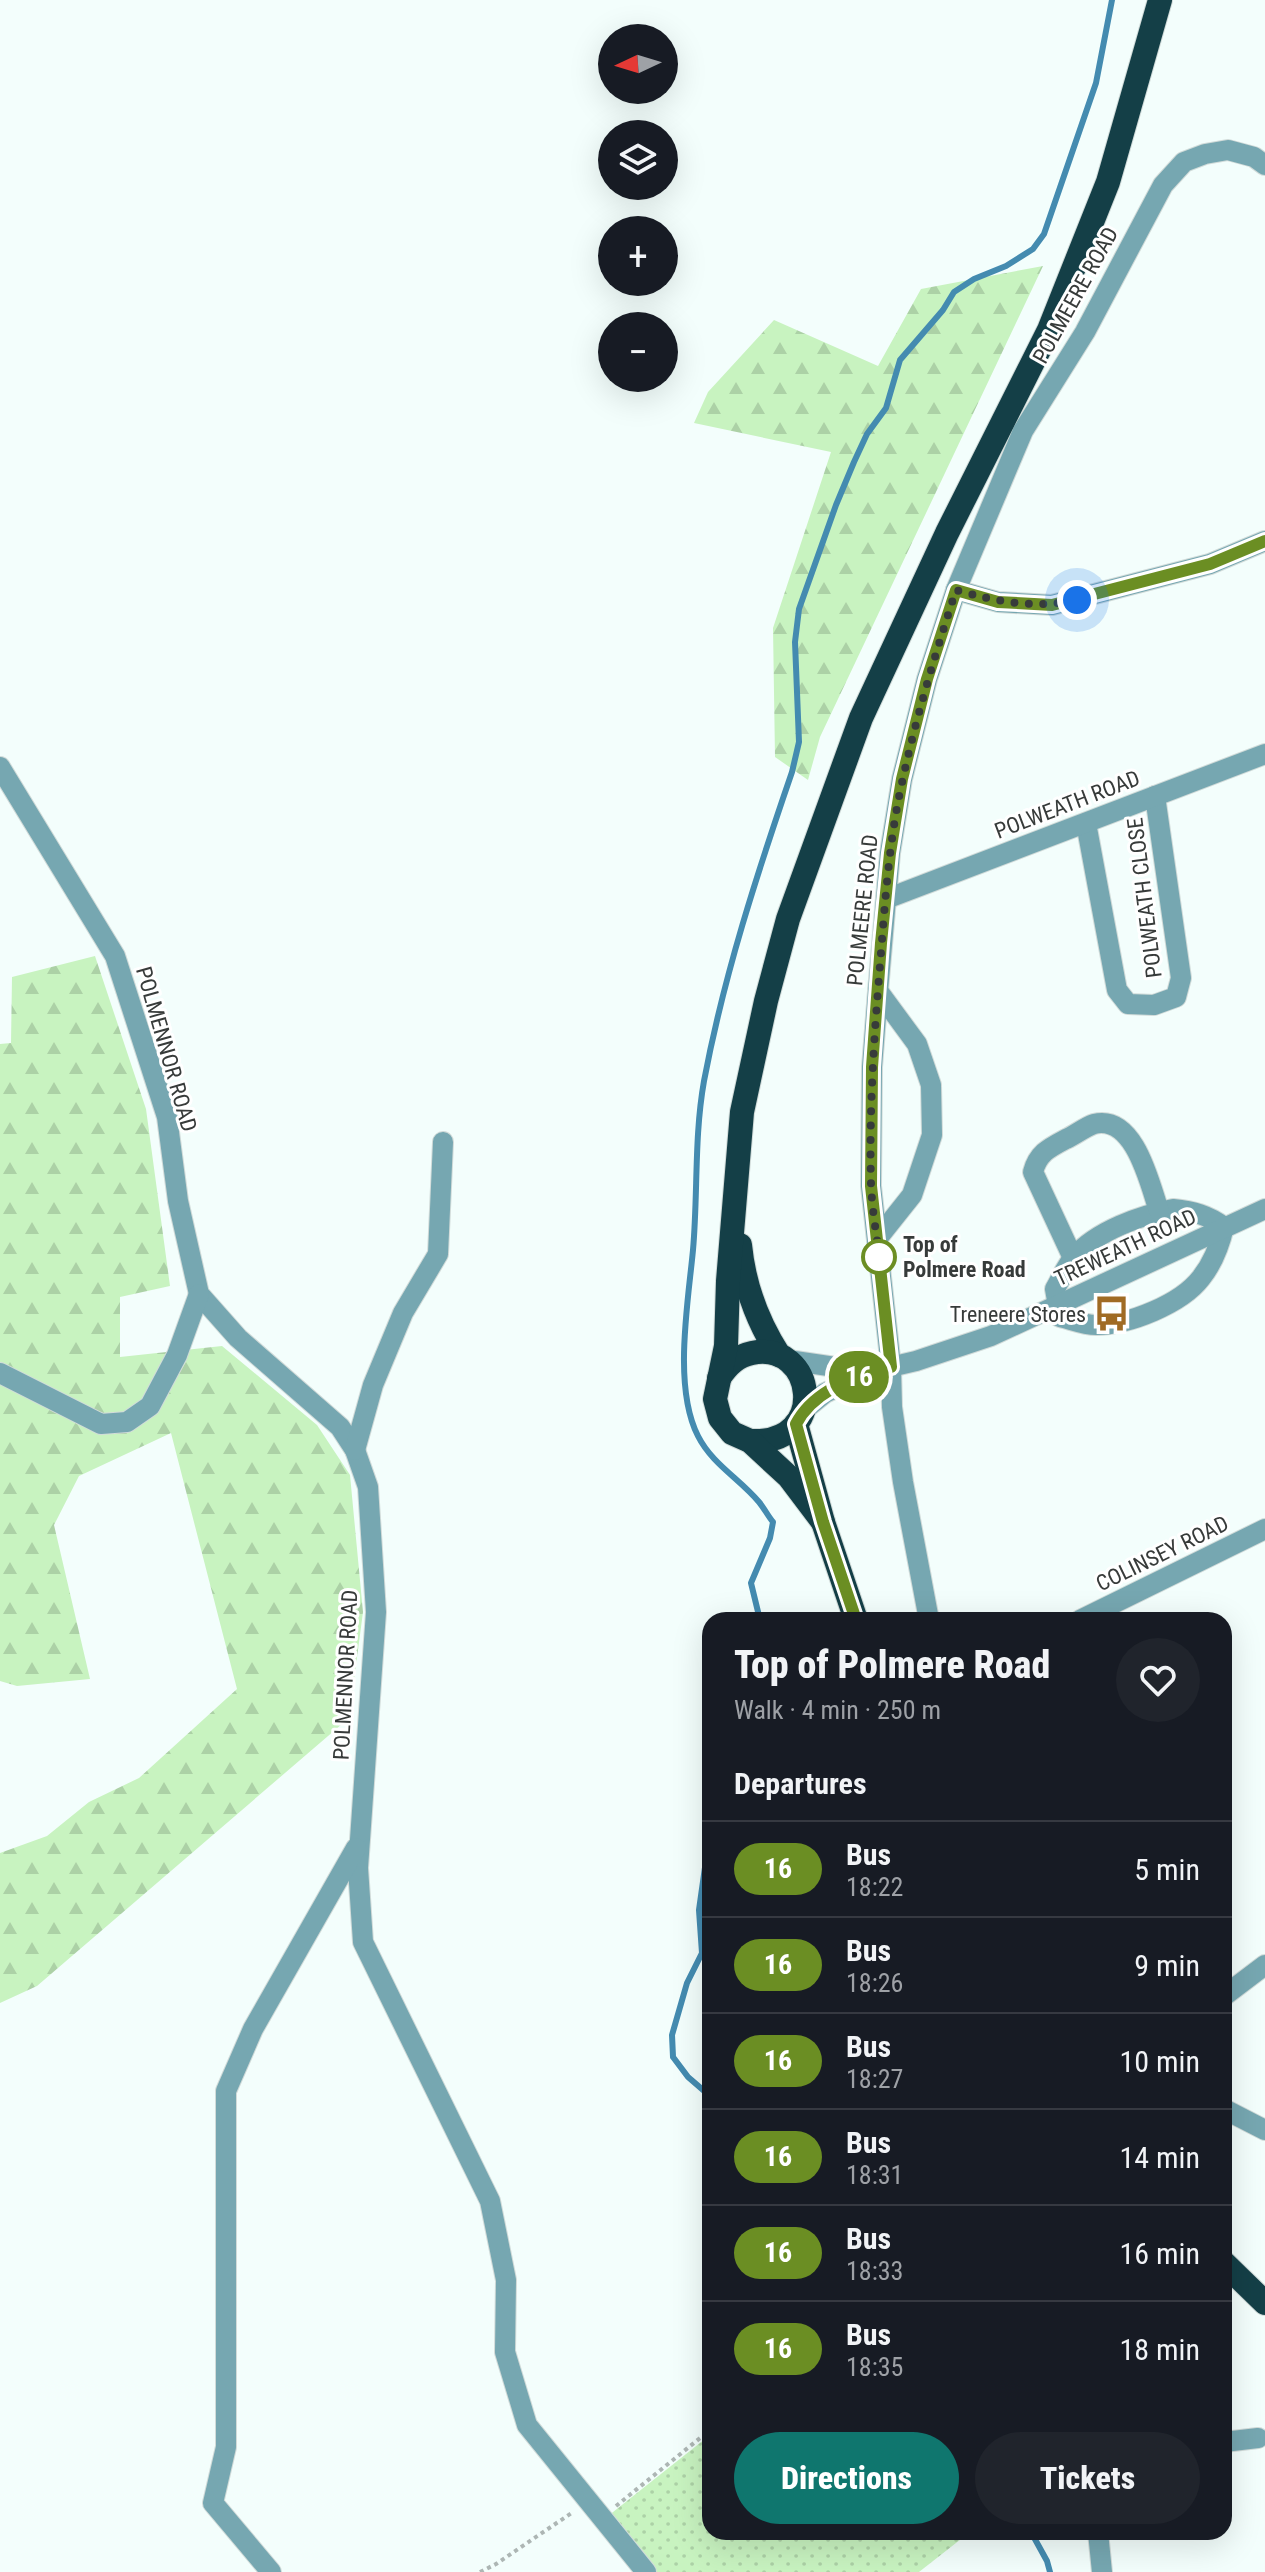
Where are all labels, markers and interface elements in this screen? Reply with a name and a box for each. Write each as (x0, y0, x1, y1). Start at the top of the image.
north arrow (598, 24, 678, 104)
map controls (598, 24, 678, 392)
button: layers (598, 120, 678, 200)
button: + (598, 216, 678, 296)
street label: POLMEERE ROAD (1028, 223, 1123, 368)
button: − (598, 312, 678, 392)
your location (1057, 580, 1097, 620)
street label: POLWEATH ROAD (991, 765, 1143, 844)
street label: POLWEATH CLOSE (1122, 816, 1167, 980)
street label: POLMEERE ROAD (842, 833, 883, 987)
street label: POLMENNOR ROAD (131, 964, 202, 1135)
street label: TREWEATH ROAD (1051, 1204, 1200, 1291)
place label: Top of Polmere Road (903, 1232, 1026, 1282)
marker: Top of Polmere Road (862, 1240, 896, 1274)
bus stop icon: Treneere Stores (1093, 1295, 1131, 1333)
place label: Treneere Stores (950, 1302, 1086, 1327)
line badge: 16 (823, 1351, 895, 1403)
text: 16 (845, 1360, 873, 1393)
street label: COLINSEY ROAD (1092, 1511, 1232, 1596)
street label: POLMENNOR ROAD (329, 1589, 362, 1761)
button: heart (1116, 1638, 1200, 1722)
text: Top of Polmere Road (734, 1643, 1050, 1687)
text: Walk · 4 min · 250 m (734, 1695, 941, 1725)
text: Departures (734, 1766, 867, 1801)
text: Bus (846, 1837, 891, 1872)
text: 16 (764, 1852, 792, 1885)
text: 5 min (1134, 1852, 1200, 1887)
text: 18:22 (846, 1872, 903, 1902)
text: Bus (846, 1933, 891, 1968)
text: 16 (764, 1948, 792, 1981)
text: 9 min (1134, 1948, 1200, 1983)
text: 18:26 (846, 1968, 903, 1998)
text: Bus (846, 2029, 891, 2064)
text: 16 (764, 2044, 792, 2077)
text: 10 min (1119, 2044, 1200, 2079)
text: 18:27 (846, 2064, 903, 2094)
text: Bus (846, 2125, 891, 2160)
text: 16 (764, 2140, 792, 2173)
text: 14 min (1119, 2140, 1200, 2175)
text: 18:31 (846, 2160, 903, 2190)
text: Bus (846, 2221, 891, 2256)
text: 16 (764, 2236, 792, 2269)
text: 16 min (1119, 2236, 1200, 2271)
text: 18:33 (846, 2256, 903, 2286)
text: Bus (846, 2317, 891, 2352)
text: 16 (764, 2332, 792, 2365)
text: 18 min (1119, 2332, 1200, 2367)
text: 18:35 (846, 2352, 903, 2382)
button: Directions (734, 2432, 959, 2524)
button: Tickets (975, 2432, 1200, 2524)

